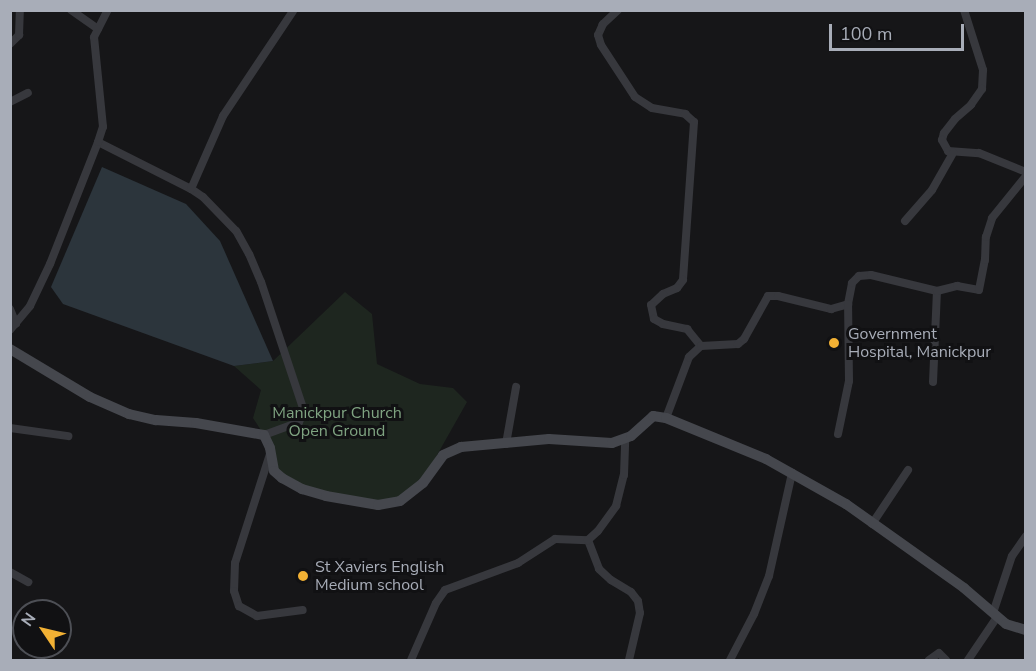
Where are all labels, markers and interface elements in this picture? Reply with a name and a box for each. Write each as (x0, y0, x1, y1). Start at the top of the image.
scale bar (832, 12, 967, 50)
text: 100 m (840, 22, 892, 46)
place label: Government Hospital, Manickpur (848, 324, 991, 362)
marker: Government Hospital, Manickpur (825, 334, 843, 352)
park label: Manickpur Church Open Ground (272, 403, 402, 441)
place label: St Xaviers English Medium school (315, 557, 444, 595)
marker: St Xaviers English Medium school (296, 569, 310, 583)
north arrow (12, 599, 72, 659)
text: N (16, 609, 41, 631)

